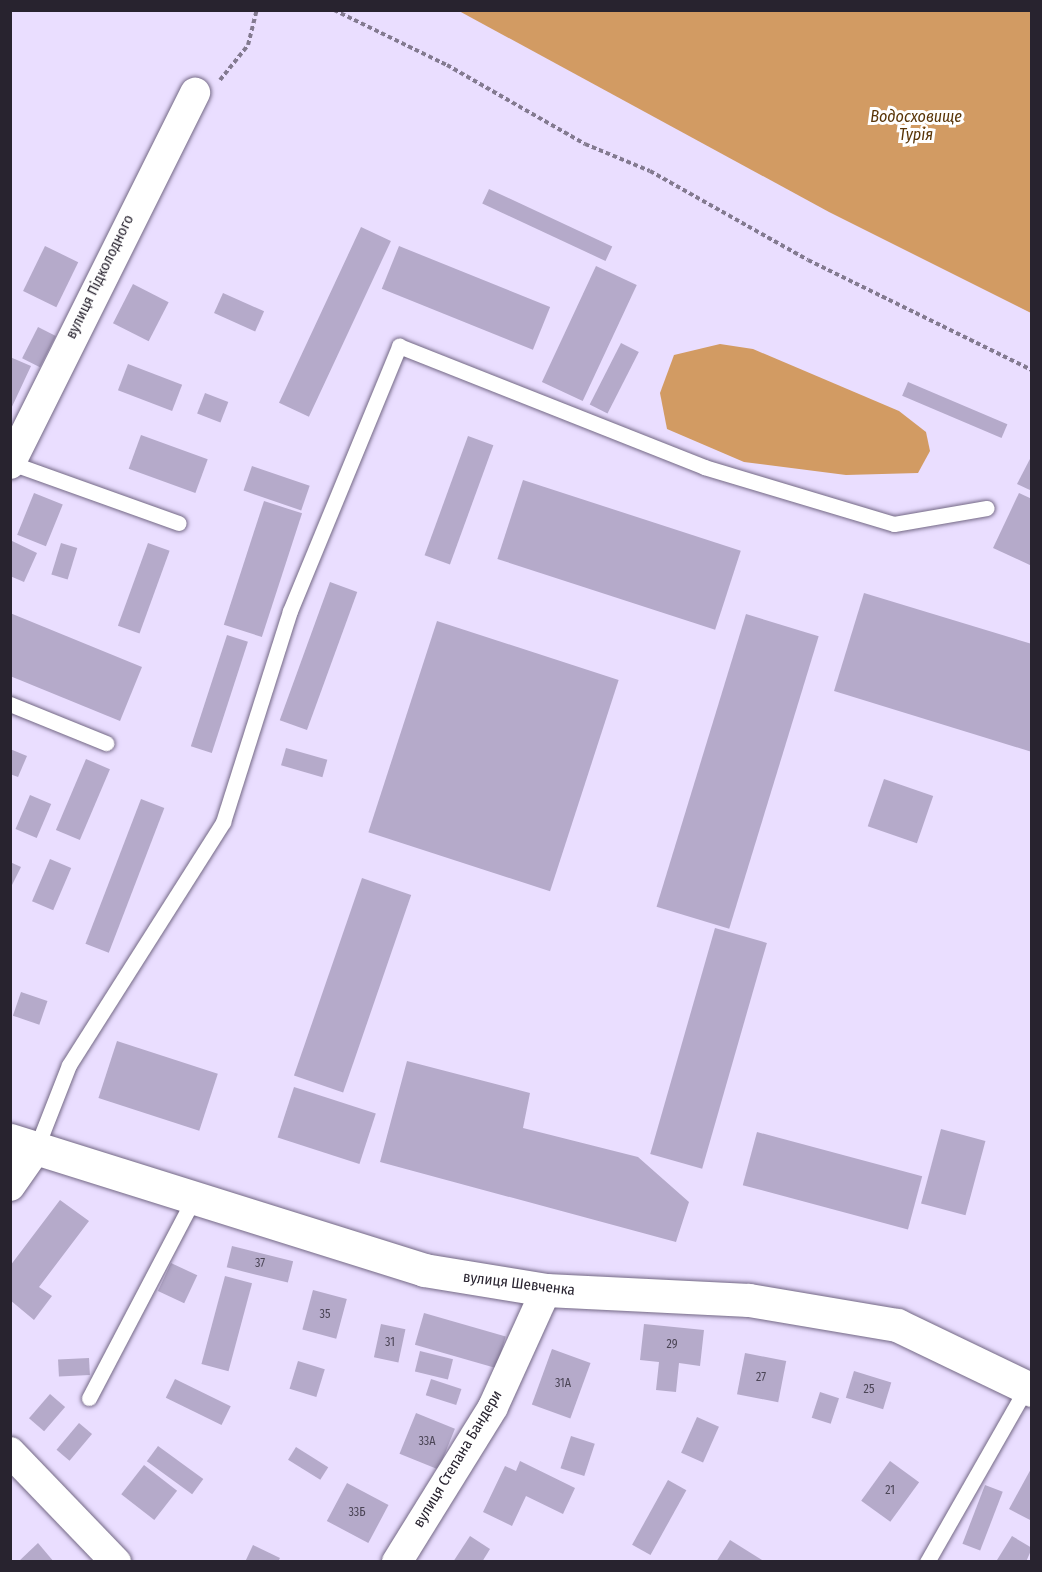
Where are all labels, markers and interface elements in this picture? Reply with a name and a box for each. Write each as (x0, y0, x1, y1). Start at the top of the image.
water label: Водосховище Турія (870, 107, 962, 145)
street label: вулиця Підколодного (62, 212, 138, 342)
house number: 37 (255, 1257, 265, 1271)
street label: вулиця Шевченка (462, 1268, 576, 1300)
house number: 35 (320, 1308, 330, 1322)
house number: 31 (385, 1336, 395, 1350)
house number: 29 (666, 1338, 678, 1352)
house number: 27 (756, 1371, 766, 1385)
house number: 31А (555, 1377, 571, 1391)
house number: 25 (864, 1383, 874, 1397)
street label: вулиця Степана Бандери (410, 1387, 506, 1531)
house number: 33А (418, 1435, 436, 1449)
house number: 21 (885, 1484, 895, 1498)
house number: 33Б (348, 1506, 366, 1520)

